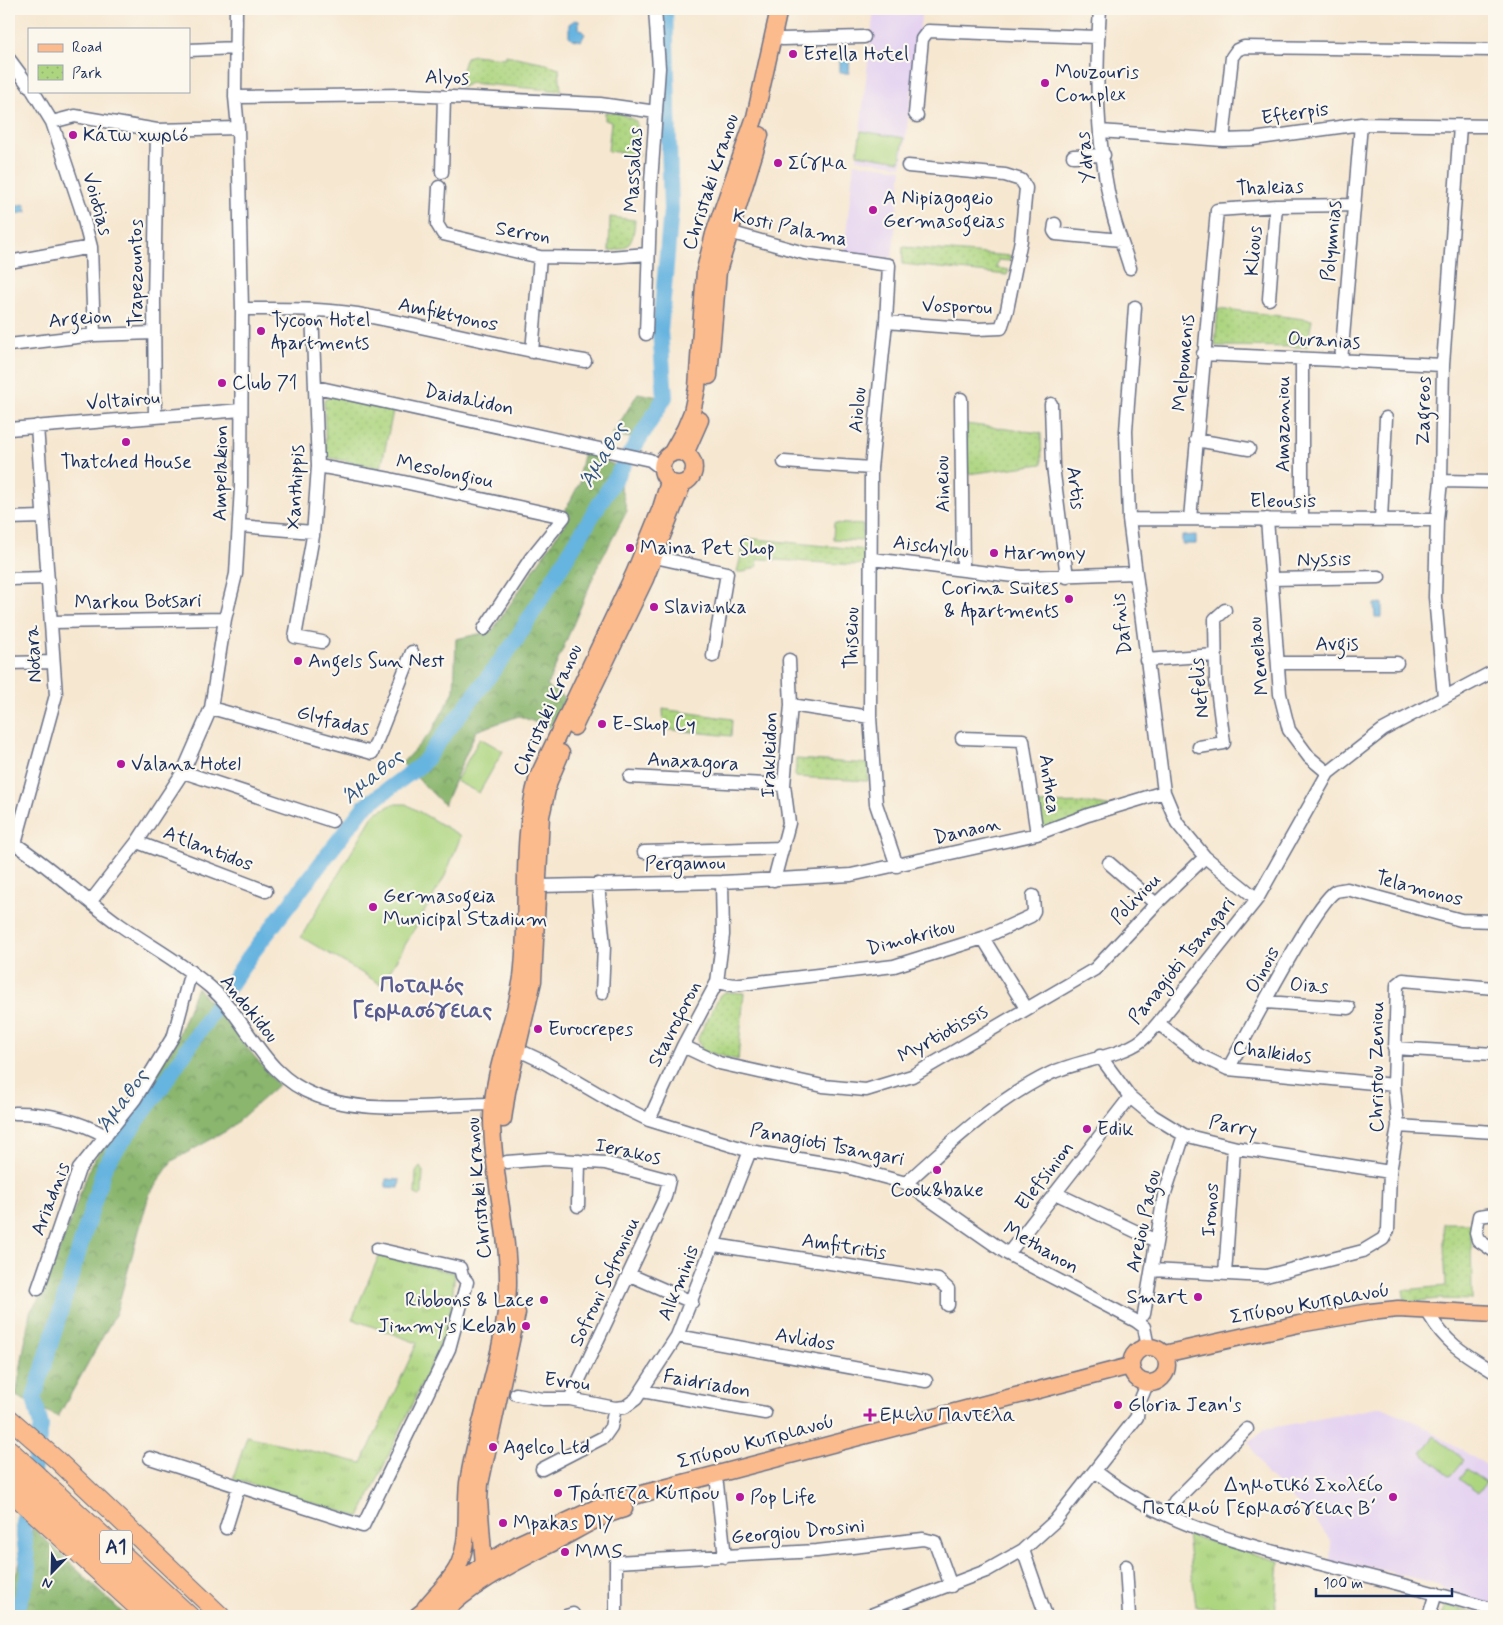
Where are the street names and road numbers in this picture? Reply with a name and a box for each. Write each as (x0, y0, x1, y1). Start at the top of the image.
street label: Alyos (424, 64, 470, 92)
street label: Efterpis (1260, 96, 1330, 132)
street label: Christaki Kranou (676, 110, 746, 254)
street label: Massalias (618, 126, 650, 213)
street label: Ydras (1069, 130, 1103, 184)
street label: Voiotias (75, 169, 119, 239)
street label: Thaleias (1236, 173, 1305, 203)
street label: Polymnias (1315, 199, 1349, 283)
street label: Kosti Palama (730, 203, 850, 253)
street label: Serron (494, 215, 552, 251)
street label: Trapezountos (123, 219, 150, 327)
street label: Klious (1239, 225, 1269, 277)
street label: Amfiktyonos (396, 291, 500, 339)
street label: Vosporou (921, 292, 993, 322)
street label: Argeion (47, 303, 113, 337)
street label: Melpomenis (1166, 313, 1202, 413)
street label: Ouranias (1287, 326, 1361, 356)
street label: Amazoniou (1270, 376, 1297, 472)
street label: Zagreos (1410, 376, 1440, 446)
street label: Daidalidon (421, 377, 517, 423)
street label: Voltairou (85, 384, 161, 418)
street label: Aiolou (843, 386, 873, 434)
street label: Ampelakion (207, 425, 235, 521)
street label: Xanthippis (280, 444, 312, 530)
street label: Mesolongiou (393, 448, 496, 497)
street label: Aineiou (929, 455, 957, 513)
street label: Artis (1059, 465, 1091, 511)
street label: Eleousis (1250, 488, 1316, 515)
street label: Aischylou (892, 529, 970, 565)
street label: Nyssis (1297, 546, 1351, 574)
street label: Markou Botsari (74, 587, 202, 617)
street label: Dafnis (1105, 591, 1139, 656)
street label: Thiseiou (838, 607, 866, 669)
street label: Menelaou (1241, 615, 1277, 697)
street label: Notara (19, 624, 49, 683)
street label: Avgis (1315, 631, 1359, 660)
street label: Christaki Kranou (507, 640, 589, 780)
street label: Nefelis (1184, 656, 1216, 720)
street label: Glyfadas (294, 699, 372, 743)
street label: Irakleidon (755, 711, 785, 799)
street label: Anaxagora (646, 746, 739, 779)
street label: Anthea (1031, 753, 1067, 815)
street label: Danaon (931, 810, 1003, 852)
street label: Atlantidos (159, 819, 257, 879)
street label: Pergamou (644, 850, 726, 879)
street label: Telamonos (1372, 864, 1466, 914)
street label: Poliviou (1105, 867, 1167, 931)
street label: Panagioti Tsangari (1122, 892, 1243, 1031)
street label: Dimokritou (864, 913, 958, 963)
street label: Oinois (1239, 942, 1287, 998)
street label: Andokidou (213, 969, 285, 1049)
street label: Oias (1289, 971, 1330, 1001)
street label: Stavroforon (642, 976, 710, 1073)
street label: Myrtiotissis (893, 998, 993, 1070)
street label: Christou Zeniou (1364, 1001, 1391, 1133)
street label: Chalkidos (1231, 1035, 1313, 1071)
street label: Parry (1206, 1109, 1260, 1145)
street label: Christaki Kranou (459, 1116, 499, 1260)
street label: Panagioti Tsangari (747, 1117, 907, 1174)
street label: Ierakos (593, 1132, 663, 1172)
street label: Elefsinion (1009, 1136, 1081, 1216)
street label: Ariadnis (25, 1158, 77, 1240)
street label: Areiou Pagou (1120, 1167, 1170, 1275)
street label: Ironos (1196, 1182, 1226, 1238)
street label: Sofroni Sofroniou (563, 1213, 647, 1351)
street label: Methanon (998, 1215, 1084, 1281)
street label: Amfitritis (800, 1227, 888, 1267)
street label: Alkminis (652, 1241, 706, 1325)
street label: Σπύρου Κυπριανού (1228, 1277, 1392, 1331)
street label: Avlidos (773, 1322, 837, 1359)
street label: Faidriadon (661, 1363, 753, 1405)
street label: Evrou (543, 1366, 591, 1398)
street label: Σπύρου Κυπριανού (675, 1408, 837, 1476)
street label: Georgiou Drosini (730, 1513, 866, 1552)
road number: A1 (100, 1530, 132, 1564)

